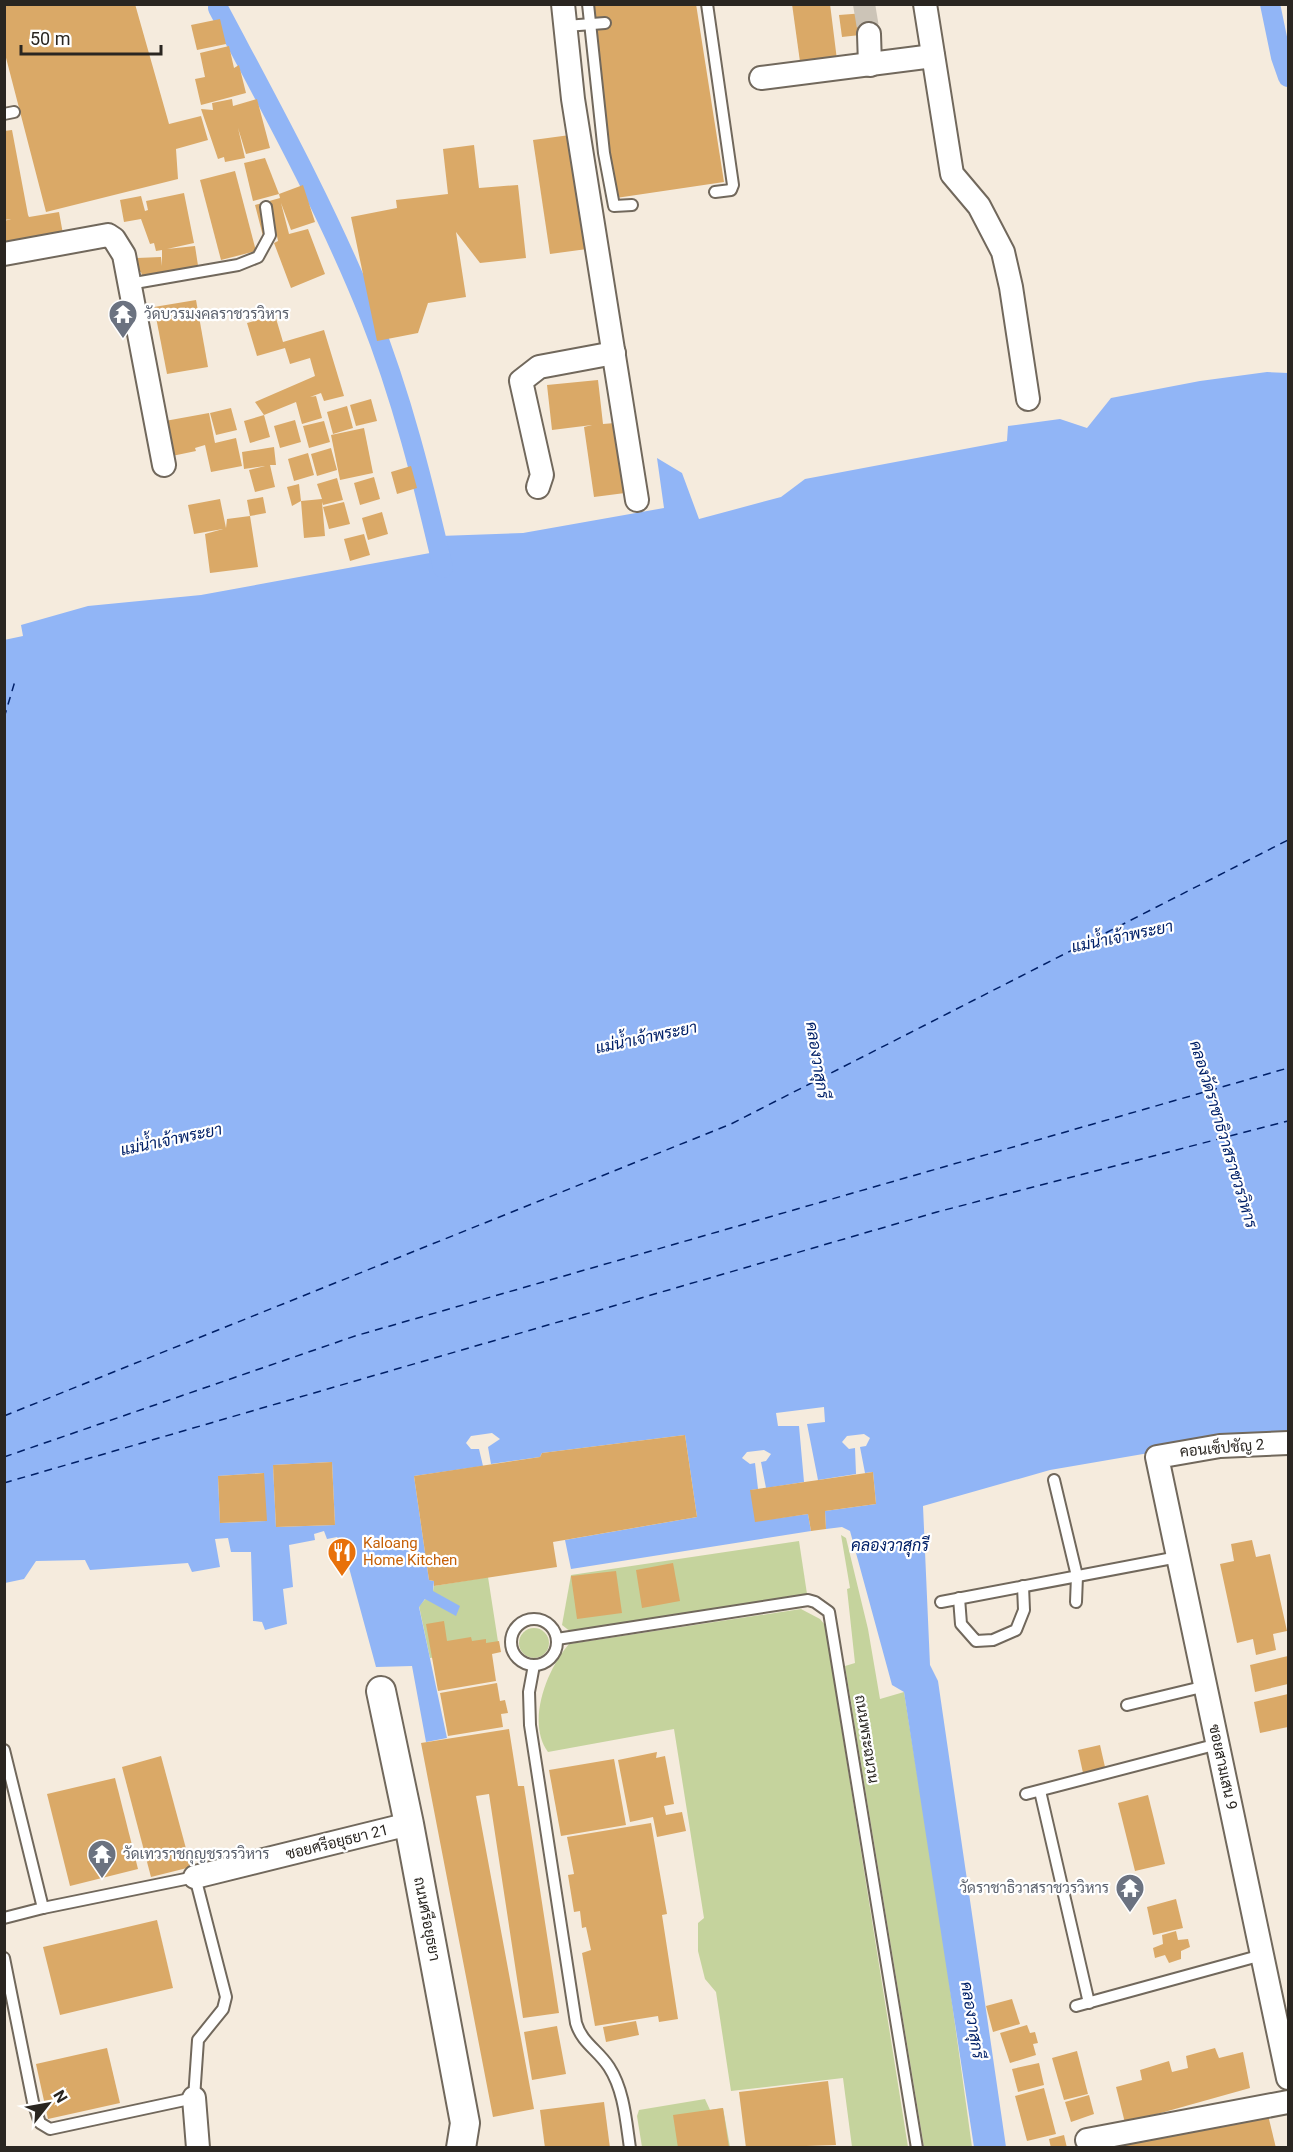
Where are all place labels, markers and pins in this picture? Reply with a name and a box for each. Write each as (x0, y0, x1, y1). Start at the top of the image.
temple icon: วัดบวรมงคลราชวรวิหาร (107, 298, 139, 340)
place label: วัดบวรมงคลราชวรวิหาร (144, 305, 289, 323)
place label: Kaloang Home Kitchen (363, 1534, 457, 1569)
restaurant icon: Kaloang Home Kitchen (326, 1536, 358, 1578)
temple icon: วัดเทวราชกุญชรวรวิหาร (86, 1838, 118, 1880)
place label: วัดเทวราชกุญชรวรวิหาร (123, 1845, 270, 1865)
temple icon: วัดราชาธิวาสราชวรวิหาร (1114, 1872, 1146, 1914)
place label: วัดราชาธิวาสราชวรวิหาร (959, 1879, 1109, 1897)

